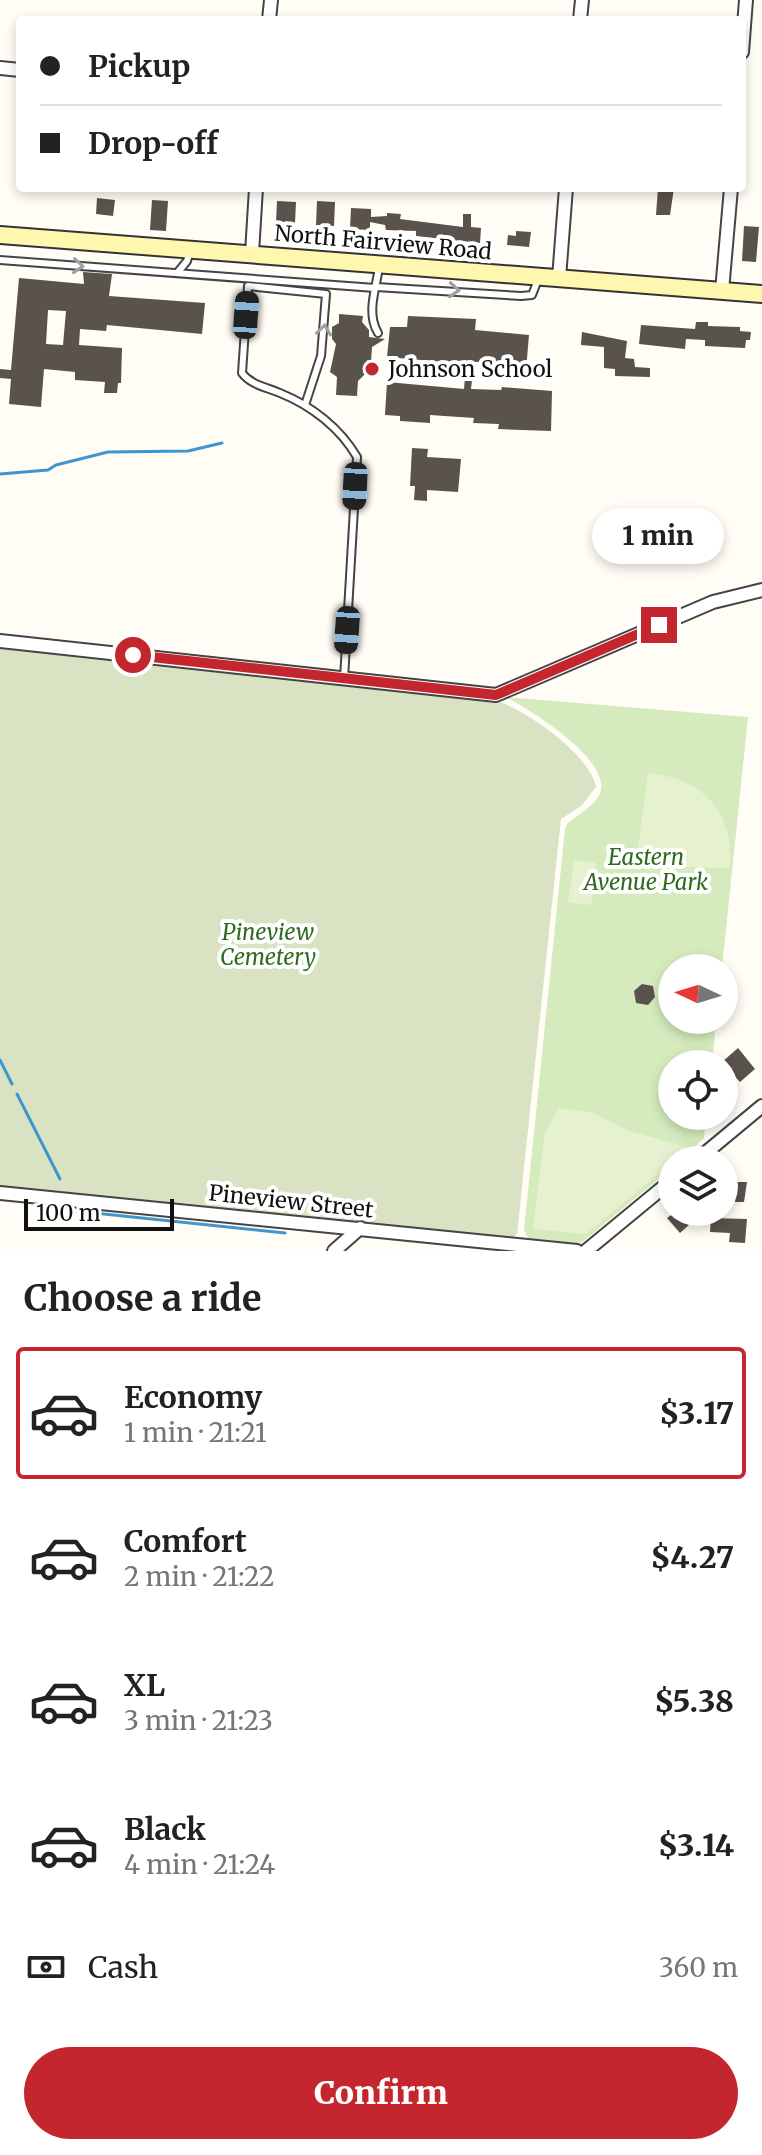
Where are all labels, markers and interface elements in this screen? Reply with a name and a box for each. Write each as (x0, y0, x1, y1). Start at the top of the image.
text: Pickup (88, 47, 190, 85)
text: Drop-off (88, 124, 218, 162)
street label: North Fairview Road (273, 219, 493, 265)
one-way arrow (72, 257, 85, 274)
one-way arrow (448, 281, 461, 298)
car (232, 290, 260, 340)
one-way arrow (315, 323, 332, 337)
place label: Johnson School (387, 355, 552, 383)
marker: Johnson School (363, 360, 381, 378)
car (342, 461, 368, 511)
callout: 1 min (593, 509, 725, 565)
text: 1 min (622, 519, 694, 552)
car (333, 605, 361, 655)
route end (641, 607, 677, 643)
route start (115, 637, 151, 673)
park label: Eastern Avenue Park (582, 843, 708, 896)
park label: Pineview Cemetery (220, 918, 316, 971)
north arrow (658, 954, 738, 1034)
map controls (658, 954, 738, 1226)
button: locate (658, 1050, 738, 1130)
button: layers (658, 1146, 738, 1226)
street label: Pineview Street (207, 1178, 375, 1224)
scale bar (24, 1195, 174, 1231)
text: 100 m (36, 1199, 101, 1227)
text: Choose a ride (24, 1276, 261, 1321)
icon: car (28, 1377, 100, 1449)
text: Economy (124, 1378, 262, 1416)
text: $3.17 (659, 1394, 734, 1432)
text: 1 min · 21:21 (124, 1416, 267, 1449)
icon: car (28, 1521, 100, 1593)
text: Comfort (124, 1522, 247, 1560)
text: $4.27 (651, 1538, 734, 1576)
text: 2 min · 21:22 (124, 1560, 275, 1593)
icon: car (28, 1665, 100, 1737)
text: XL (124, 1666, 165, 1704)
text: $5.38 (654, 1682, 734, 1720)
text: 3 min · 21:23 (124, 1704, 273, 1737)
icon: car (28, 1809, 100, 1881)
text: Black (124, 1810, 206, 1848)
text: $3.14 (658, 1826, 734, 1864)
text: 4 min · 21:24 (124, 1848, 275, 1881)
icon: cash (24, 1945, 68, 1989)
text: Cash (88, 1948, 158, 1986)
text: 360 m (659, 1951, 738, 1984)
button: Confirm (24, 2047, 738, 2139)

